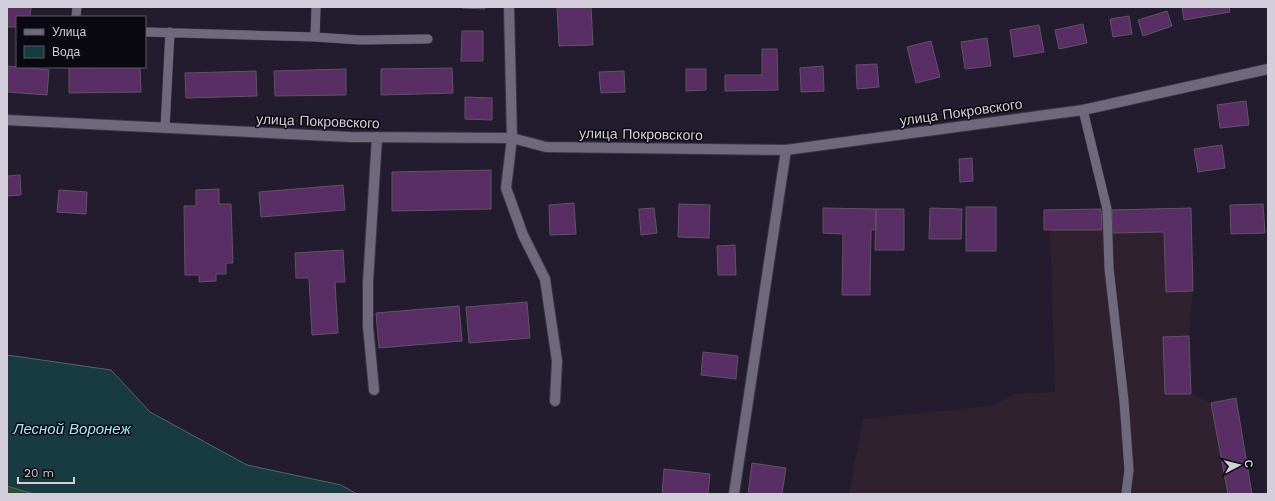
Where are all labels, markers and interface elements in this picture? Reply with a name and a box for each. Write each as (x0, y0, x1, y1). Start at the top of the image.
legend (16, 16, 146, 68)
text: Улица (52, 25, 86, 39)
text: Вода (52, 45, 80, 59)
street label: улица Покровского (899, 95, 1024, 129)
street label: улица Покровского (256, 111, 380, 131)
street label: улица Покровского (579, 125, 703, 143)
water label: Лесной Воронеж (12, 420, 132, 438)
north arrow (1219, 445, 1259, 485)
scale bar (18, 459, 74, 485)
text: С (1241, 459, 1255, 469)
text: 20 m (24, 466, 54, 480)

